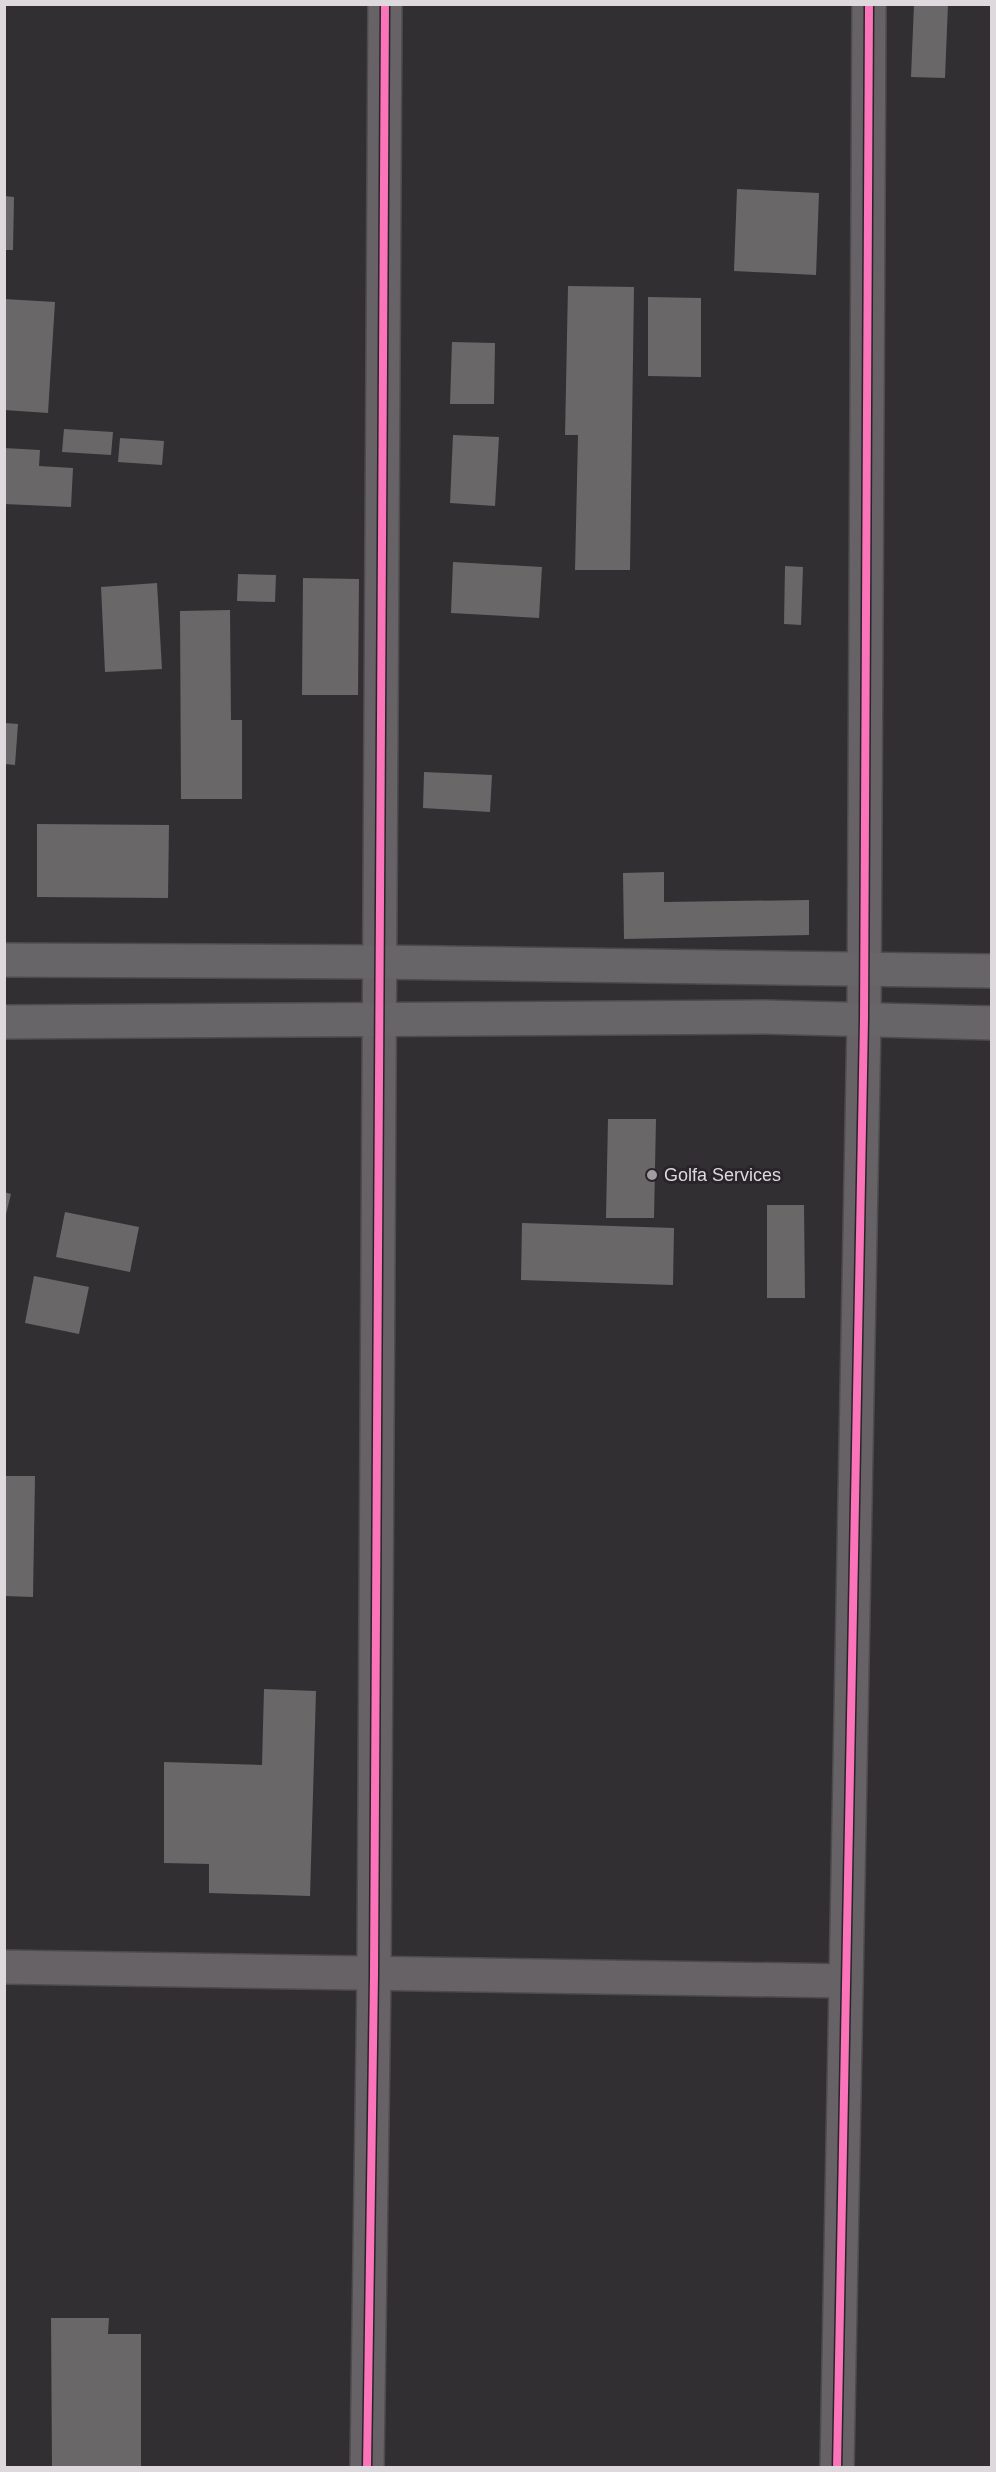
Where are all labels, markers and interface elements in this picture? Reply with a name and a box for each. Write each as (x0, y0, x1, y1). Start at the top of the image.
place label: Golfa Services (664, 1165, 781, 1185)
marker: Golfa Services (645, 1168, 659, 1182)

